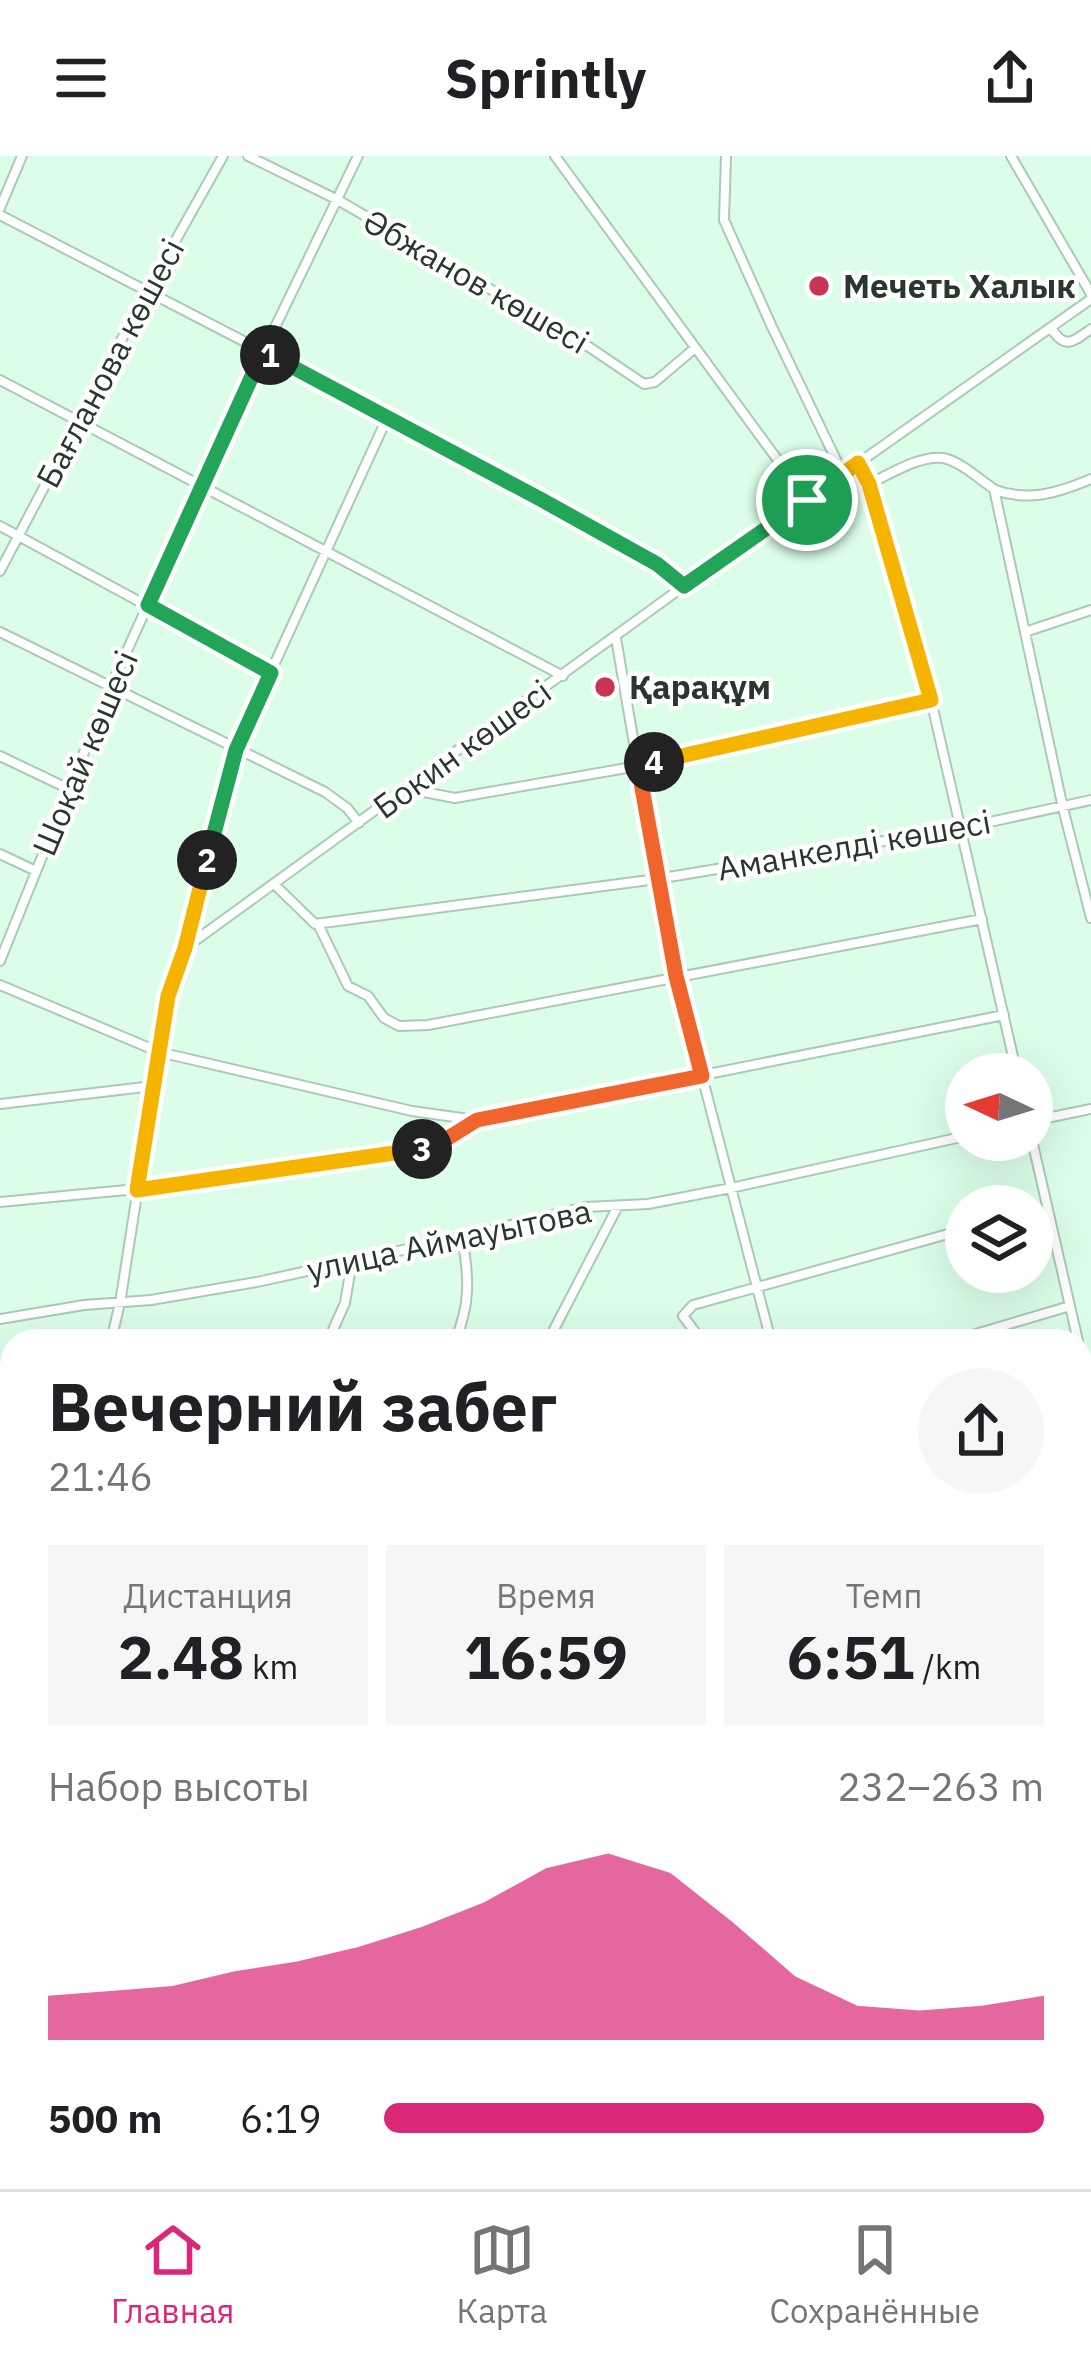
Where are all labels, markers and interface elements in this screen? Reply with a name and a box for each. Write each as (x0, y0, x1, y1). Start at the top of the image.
text: Sprintly (445, 43, 646, 113)
icon: menu (48, 45, 114, 111)
icon: share (977, 45, 1043, 111)
street label: Әбжанов көшесі (356, 199, 597, 363)
street label: Бағланова көшесі (26, 231, 193, 495)
place label: Мечеть Халык (843, 264, 1076, 307)
marker: Мечеть Халык (806, 273, 832, 299)
pin: 1 (240, 325, 300, 385)
text: 1 (260, 333, 280, 376)
pin (756, 449, 858, 551)
icon: arrive (774, 467, 840, 533)
street label: Шоқай көшесі (22, 644, 147, 862)
place label: Қарақұм (629, 665, 771, 708)
street label: Бокин көшесі (364, 670, 559, 828)
marker: Қарақұм (592, 674, 618, 700)
pin: 4 (624, 732, 684, 792)
text: 4 (644, 740, 664, 783)
street label: Аманкелді көшесі (714, 799, 994, 890)
pin: 2 (177, 830, 237, 890)
text: 2 (197, 838, 217, 881)
north arrow (945, 1053, 1053, 1161)
map controls (945, 1053, 1053, 1293)
pin: 3 (392, 1119, 452, 1179)
text: 3 (412, 1127, 432, 1170)
button: layers (945, 1185, 1053, 1293)
street label: улица Аймауытова (303, 1188, 595, 1291)
text: Вечерний забег (48, 1363, 557, 1449)
button: share (918, 1368, 1044, 1494)
text: 21:46 (48, 1451, 153, 1502)
text: Дистанция (123, 1574, 293, 1617)
text: Время (496, 1574, 596, 1617)
text: Темп (846, 1574, 922, 1617)
text: 2.48 (118, 1617, 244, 1696)
text: 16:59 (464, 1617, 628, 1696)
text: 6:51 (787, 1617, 915, 1696)
text: km (244, 1645, 298, 1688)
text: /km (915, 1645, 981, 1688)
text: Набор высоты (48, 1761, 310, 1812)
text: 232–263 m (837, 1761, 1044, 1812)
text: 500 m (48, 2093, 162, 2144)
text: 6:19 (240, 2093, 322, 2144)
tab: Главная (111, 2217, 234, 2332)
tab: Карта (457, 2217, 547, 2332)
tab: Сохранённые (770, 2217, 980, 2332)

